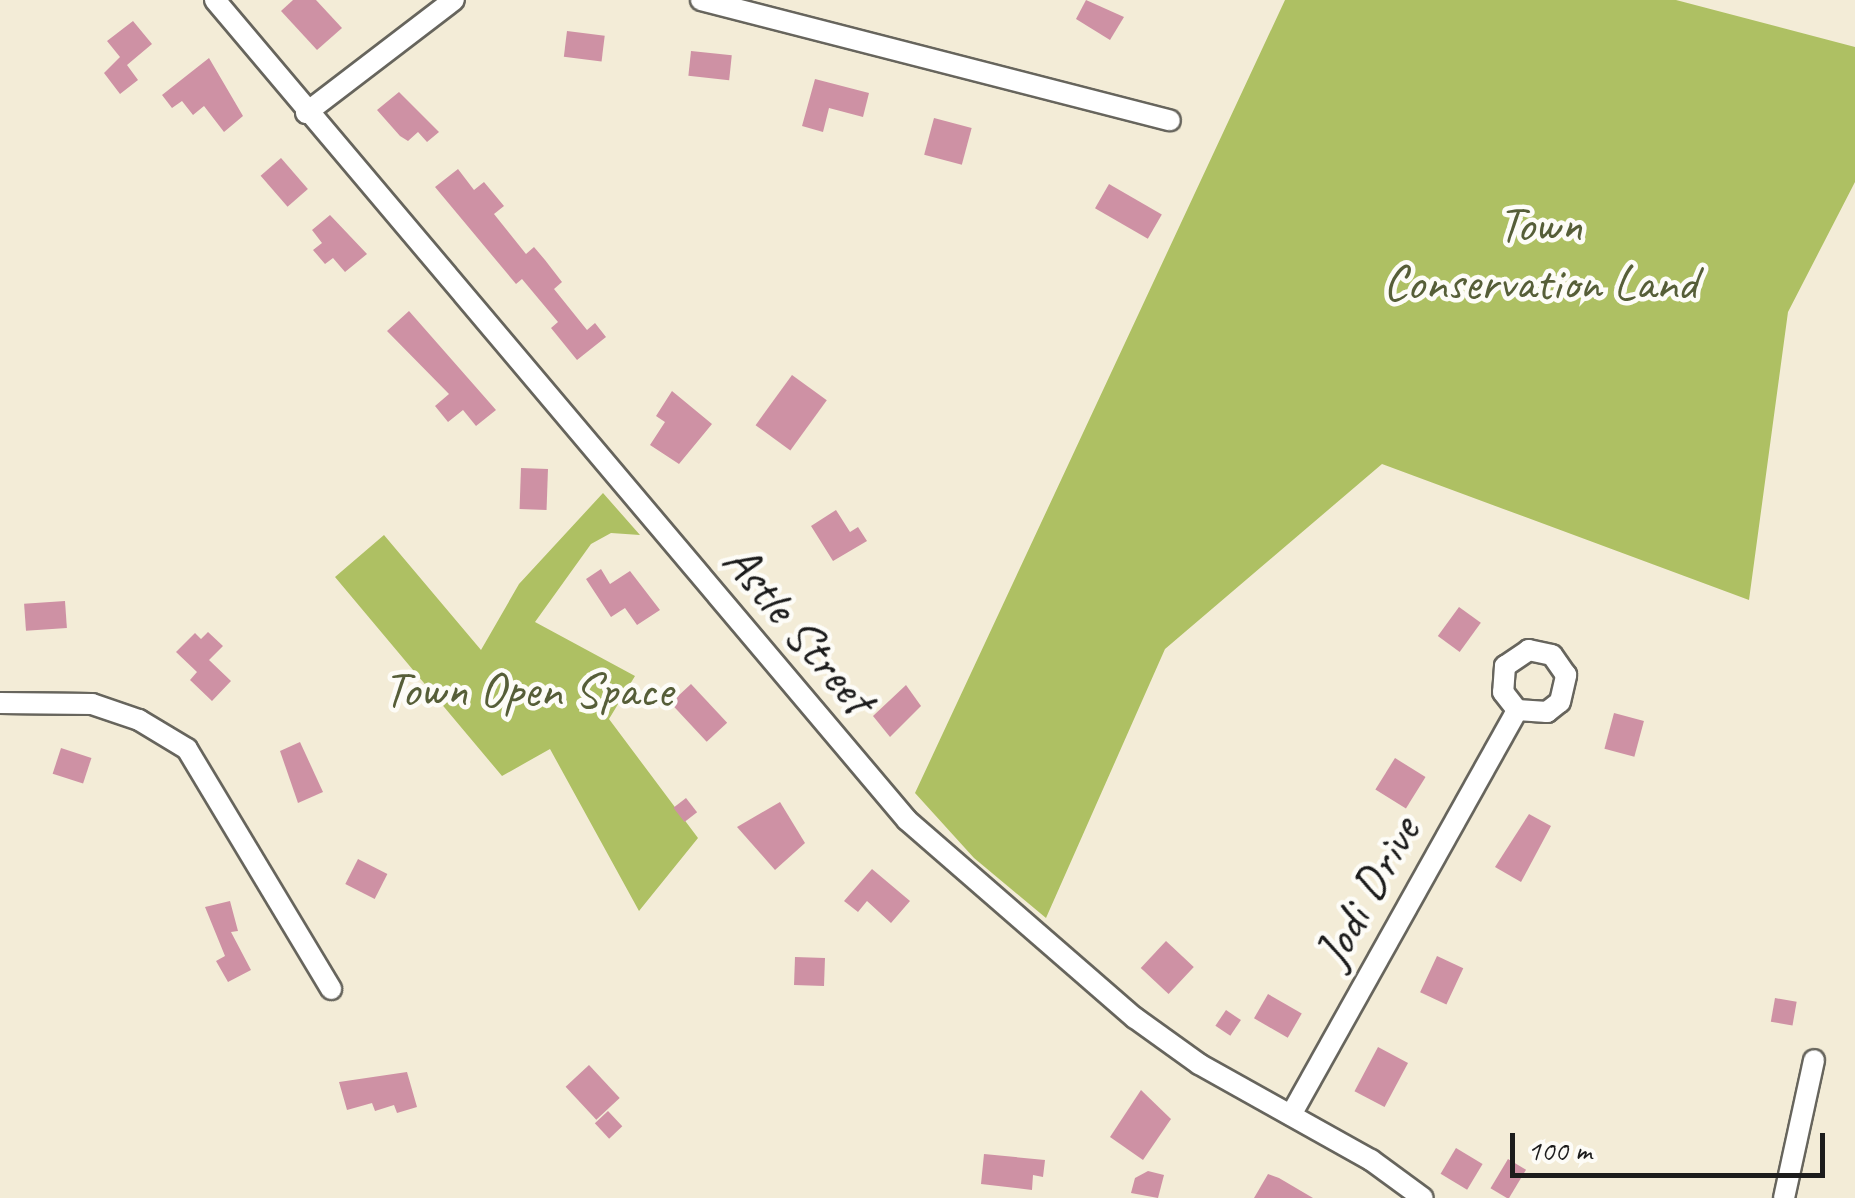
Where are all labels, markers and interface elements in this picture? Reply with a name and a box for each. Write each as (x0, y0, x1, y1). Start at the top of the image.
park label: Town Conservation Land (1382, 194, 1698, 312)
street label: Astle Street (710, 532, 888, 726)
park label: Town Open Space (383, 660, 673, 720)
street label: Jodi Drive (1301, 806, 1433, 978)
scale bar (1515, 1113, 1830, 1175)
text: 100 m (1527, 1131, 1592, 1169)

